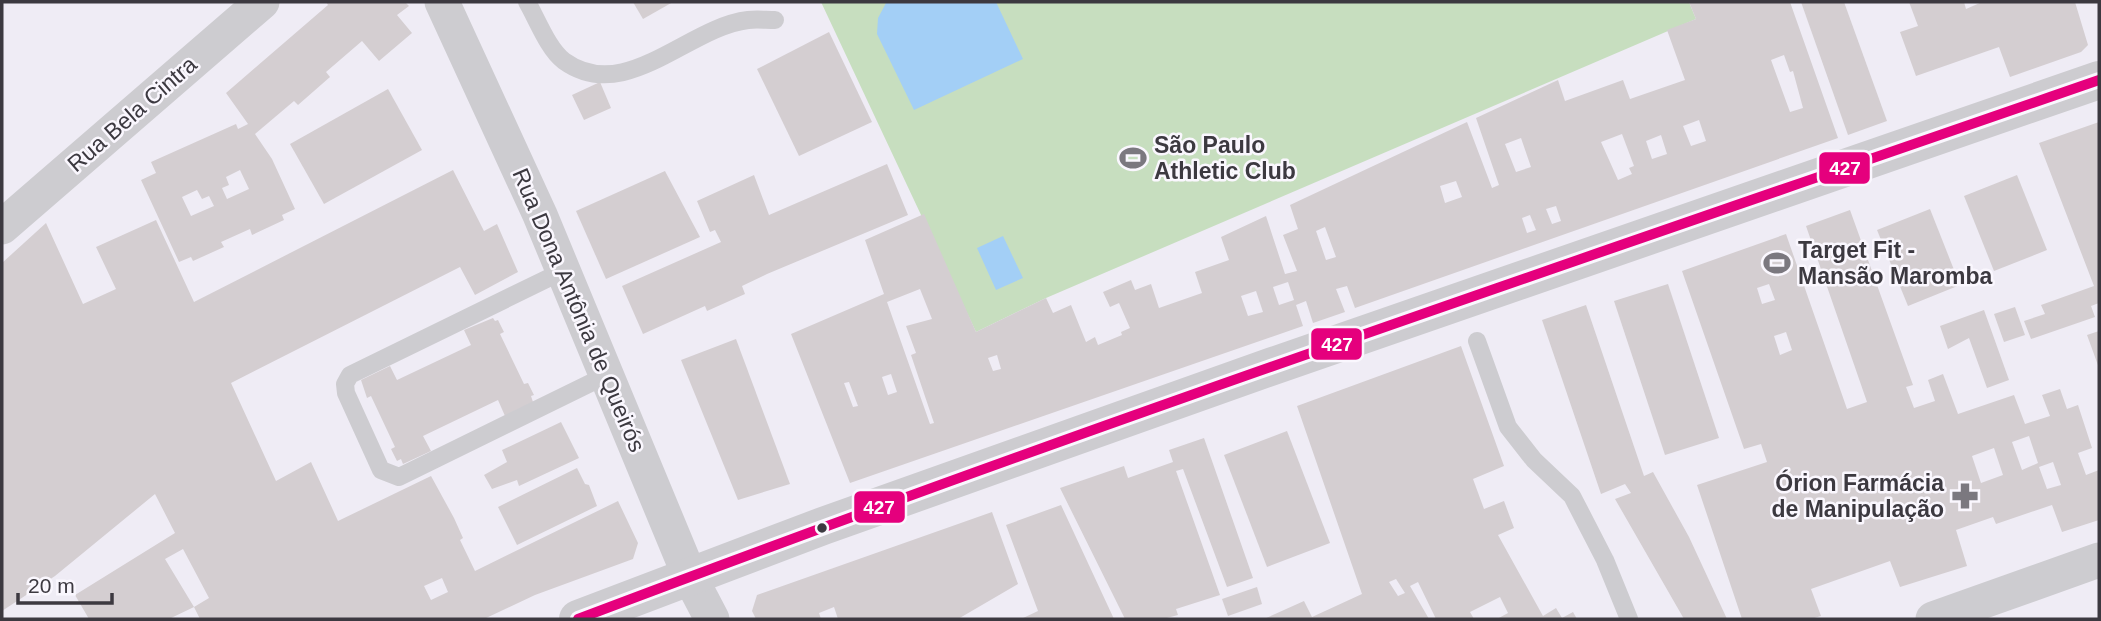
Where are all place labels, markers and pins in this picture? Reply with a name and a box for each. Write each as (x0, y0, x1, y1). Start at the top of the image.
place label: São Paulo Athletic Club (1154, 132, 1296, 184)
sports icon: São Paulo Athletic Club (1118, 143, 1148, 173)
place label: Target Fit - Mansão Maromba (1798, 237, 1992, 289)
sports icon: Target Fit - Mansão Maromba (1762, 248, 1792, 278)
place label: Órion Farmácia de Manipulação (1771, 469, 1944, 522)
pharmacy icon: Órion Farmácia de Manipulação (1950, 481, 1980, 511)
unlabelled marker (815, 521, 829, 535)

